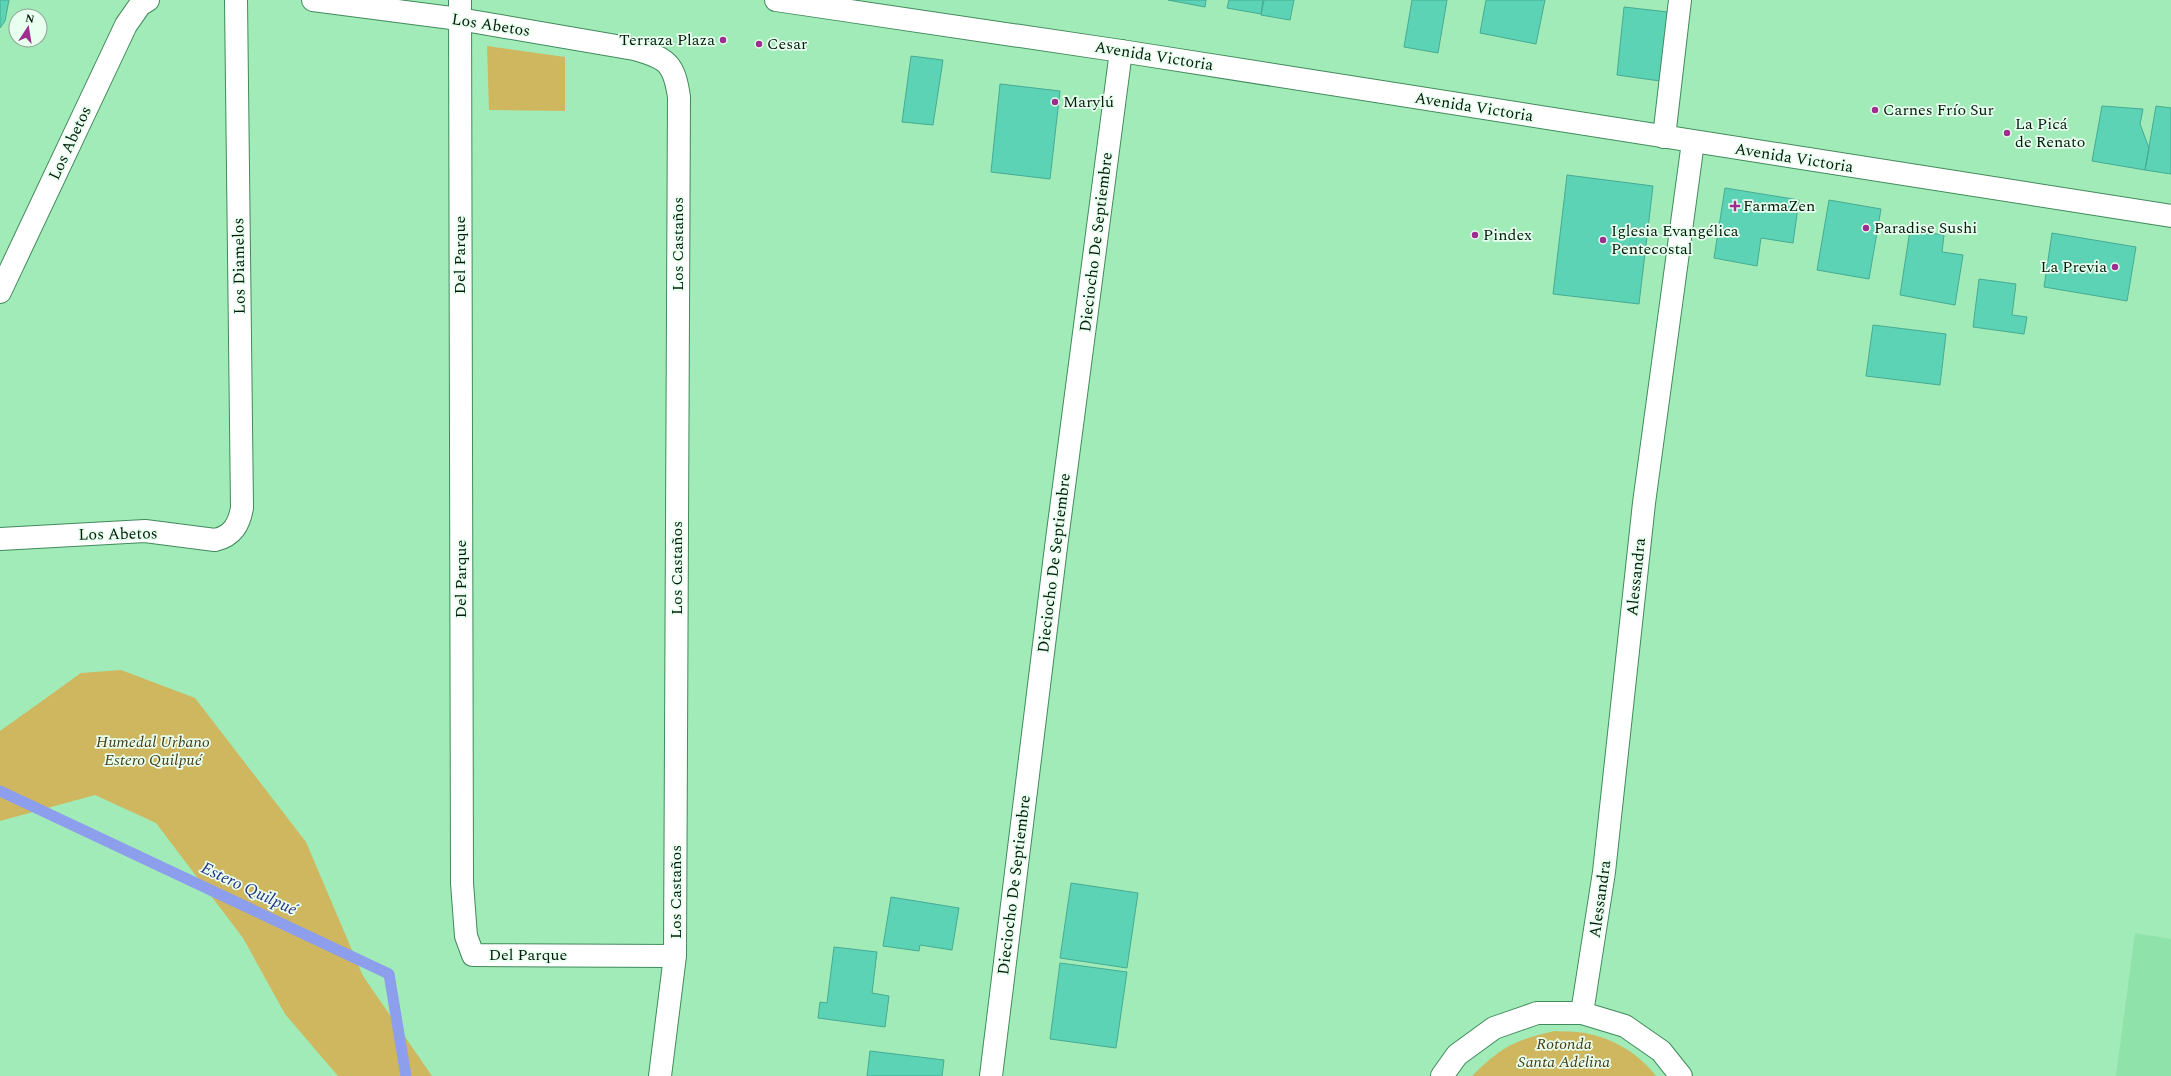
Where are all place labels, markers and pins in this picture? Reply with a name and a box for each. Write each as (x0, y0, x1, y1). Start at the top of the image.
place label: Terraza Plaza (619, 28, 715, 52)
place label: Cesar (767, 32, 807, 56)
marker: Terraza Plaza (718, 35, 728, 45)
marker: Cesar (754, 39, 764, 49)
place label: Marylú (1063, 90, 1114, 114)
marker: Marylú (1050, 97, 1060, 107)
place label: Carnes Frío Sur (1883, 98, 1994, 122)
marker: Carnes Frío Sur (1870, 105, 1880, 115)
place label: La Picá de Renato (2015, 112, 2085, 154)
marker: La Picá de Renato (2002, 128, 2012, 138)
place label: FarmaZen (1743, 194, 1815, 218)
marker: FarmaZen (1730, 201, 1740, 211)
place label: Paradise Sushi (1874, 216, 1977, 240)
place label: Iglesia Evangélica Pentecostal (1611, 219, 1739, 261)
place label: Pindex (1483, 223, 1532, 247)
marker: Paradise Sushi (1861, 223, 1871, 233)
marker: Pindex (1470, 230, 1480, 240)
marker: Iglesia Evangélica Pentecostal (1598, 235, 1608, 245)
place label: La Previa (2040, 255, 2107, 279)
marker: La Previa (2110, 262, 2120, 272)

